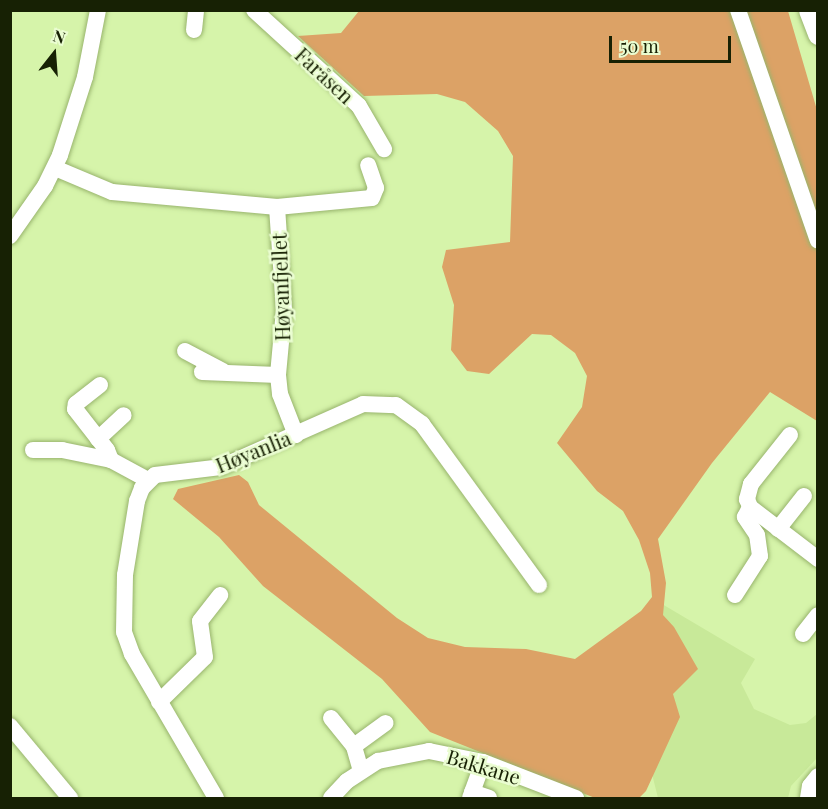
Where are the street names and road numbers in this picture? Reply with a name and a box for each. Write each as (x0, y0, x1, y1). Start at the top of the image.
street label: Faråsen (291, 42, 359, 108)
street label: Høyanfjellet (266, 233, 294, 341)
street label: Høyanlia (212, 425, 294, 477)
street label: Bakkane (444, 743, 524, 789)

